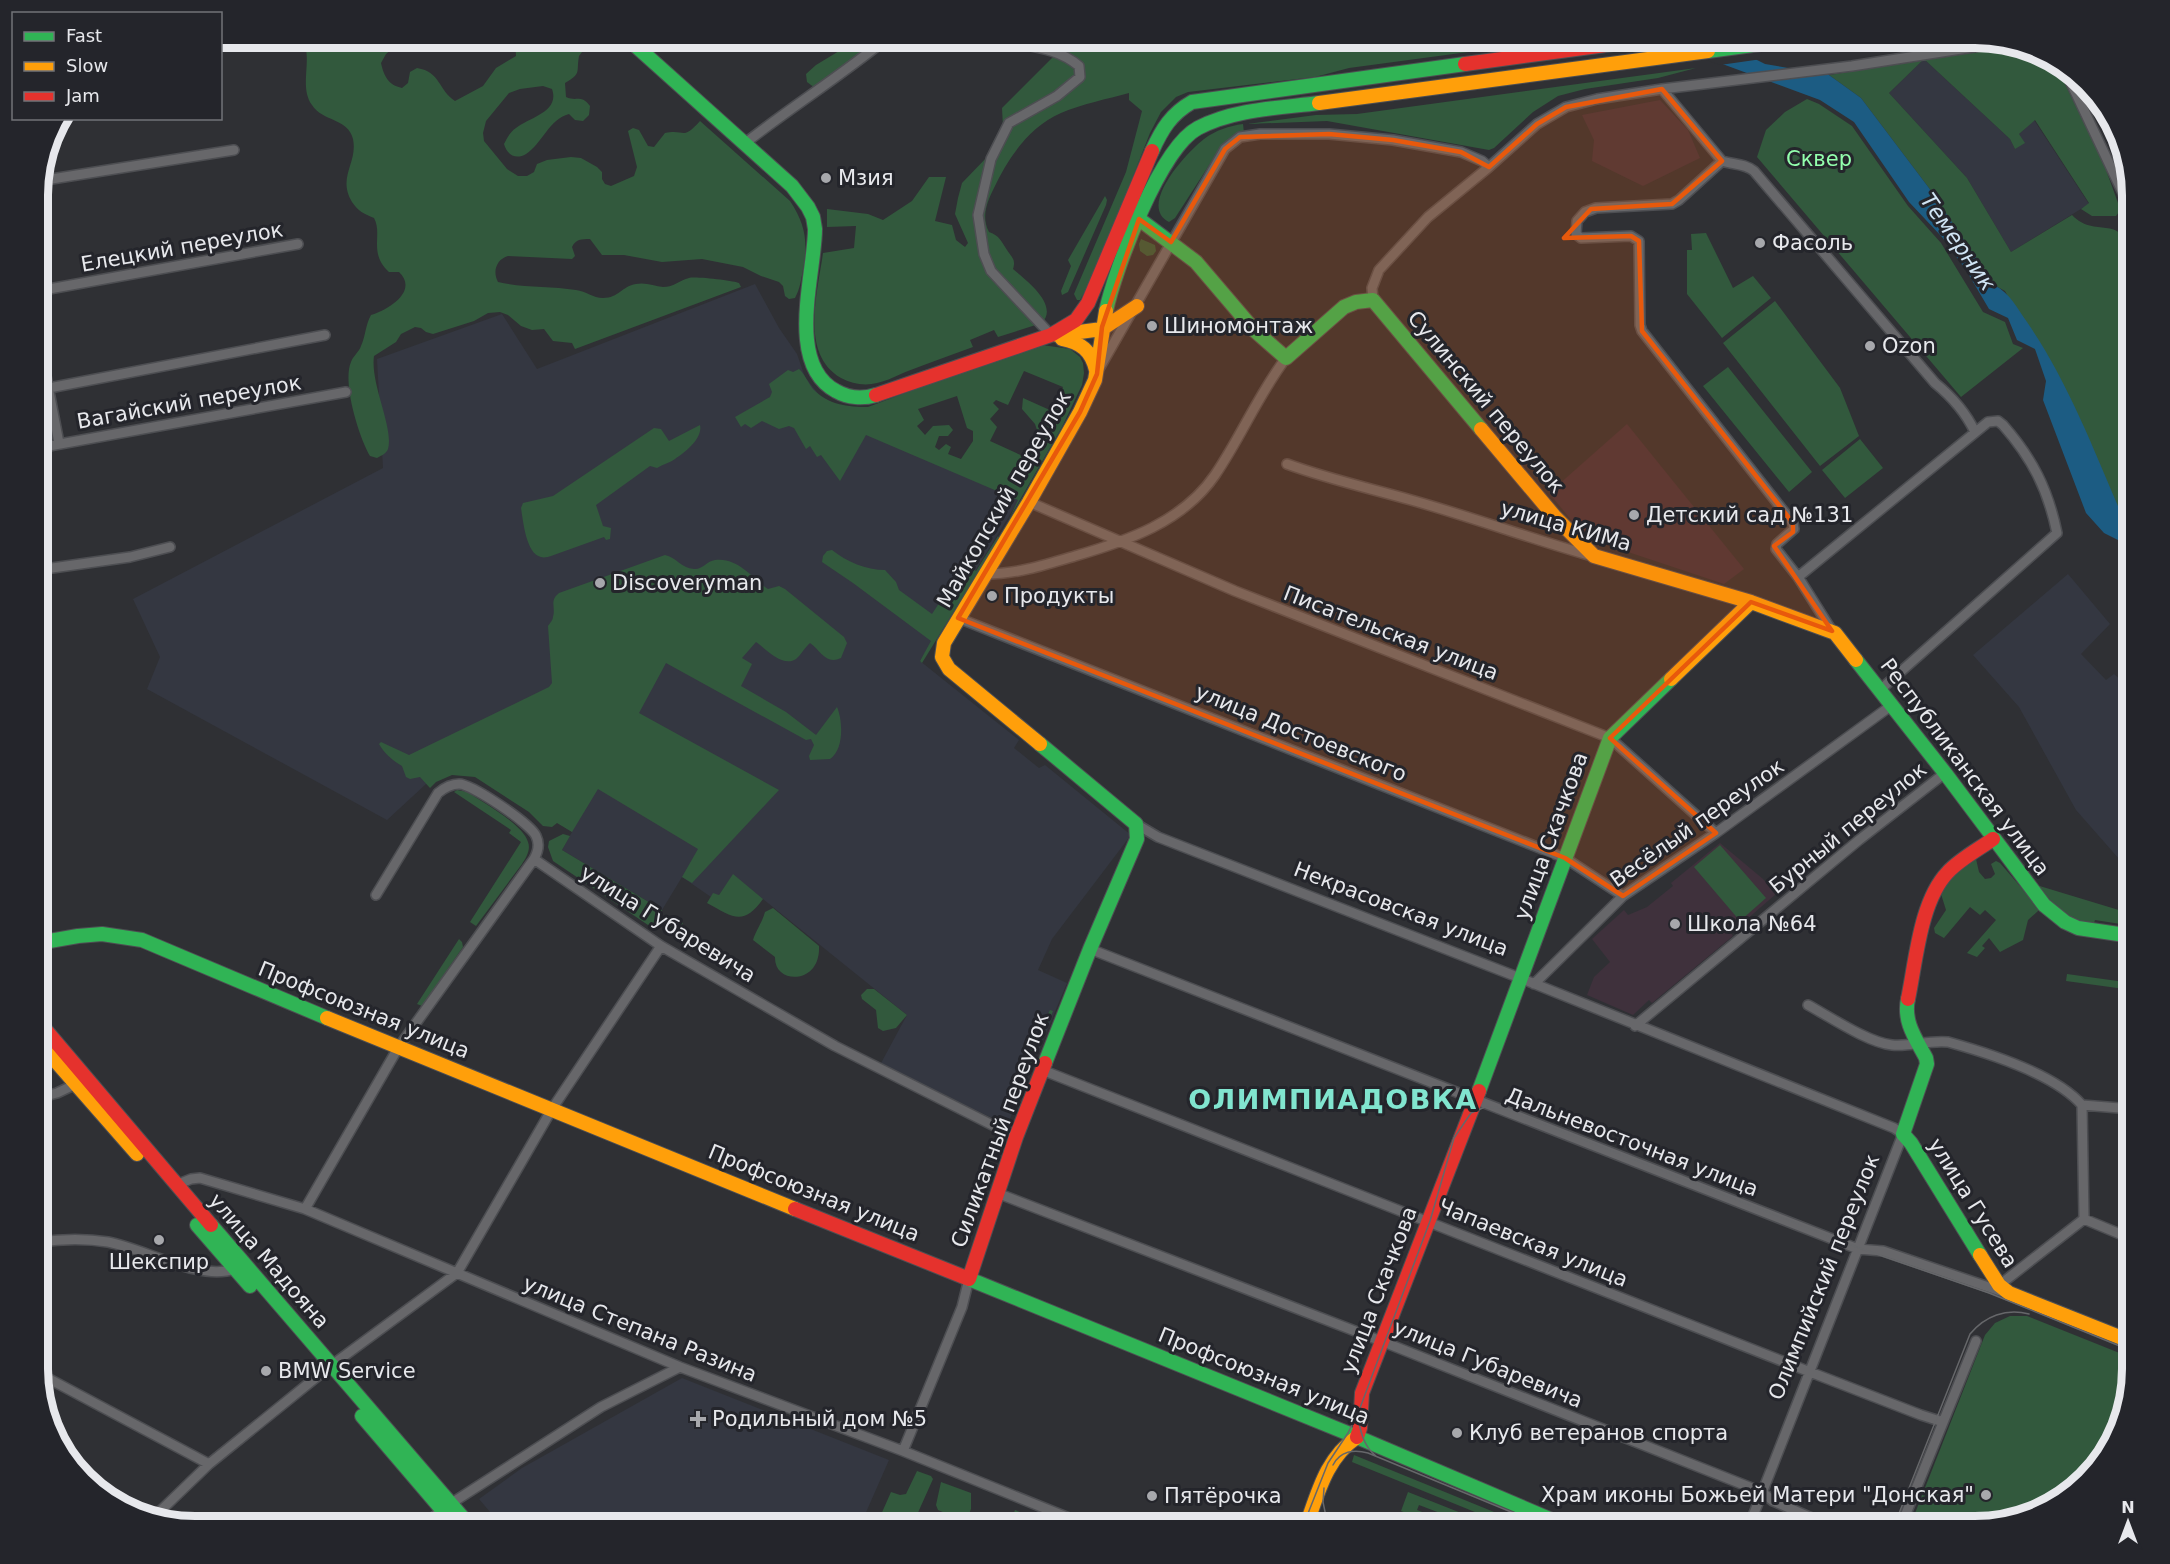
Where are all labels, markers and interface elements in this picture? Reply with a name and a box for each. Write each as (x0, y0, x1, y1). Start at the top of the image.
legend (12, 12, 222, 120)
text: Fast (66, 25, 102, 46)
text: Slow (66, 55, 108, 76)
text: Jam (65, 85, 100, 106)
park label: Сквер (1786, 147, 1852, 171)
place label: Мзия (838, 166, 894, 190)
marker: Мзия (819, 171, 833, 185)
water label: Темерник (1915, 189, 2001, 296)
street label: Елецкий переулок (79, 217, 285, 277)
place label: Фасоль (1772, 231, 1853, 255)
marker: Фасоль (1753, 236, 1767, 250)
street label: Сулинский переулок (1403, 306, 1569, 498)
place label: Шиномонтаж (1164, 314, 1313, 338)
marker: Шиномонтаж (1145, 319, 1159, 333)
place label: Ozon (1882, 334, 1936, 358)
marker: Ozon (1863, 339, 1877, 353)
street label: Вагайский переулок (75, 370, 303, 434)
street label: Майкопский переулок (932, 386, 1076, 612)
street label: улица КИМа (1498, 496, 1634, 556)
place label: Детский сад №131 (1646, 503, 1853, 527)
marker: Детский сад №131 (1627, 508, 1641, 522)
place label: Discoveryman (612, 571, 762, 595)
marker: Discoveryman (593, 576, 607, 590)
street label: Писательская улица (1280, 581, 1502, 685)
place label: Продукты (1004, 584, 1114, 608)
marker: Продукты (985, 589, 999, 603)
street label: Республиканская улица (1875, 654, 2055, 880)
street label: улица Достоевского (1192, 680, 1410, 786)
street label: улица Скачкова (1509, 749, 1593, 923)
street label: Весёлый переулок (1606, 754, 1788, 892)
street label: Бурный переулок (1765, 757, 1931, 899)
street label: Некрасовская улица (1291, 857, 1511, 961)
street label: улица Губаревича (576, 860, 760, 988)
place label: Школа №64 (1687, 912, 1817, 936)
marker: Школа №64 (1668, 917, 1682, 931)
street label: Профсоюзная улица (255, 957, 473, 1063)
street label: Силикатный переулок (946, 1009, 1054, 1251)
street label: Дальневосточная улица (1502, 1083, 1762, 1201)
district label: ОЛИМПИАДОВКА (1188, 1084, 1478, 1115)
street label: улица Гусева (1924, 1134, 2022, 1272)
street label: Профсоюзная улица (705, 1140, 923, 1246)
street label: Олимпийский переулок (1764, 1151, 1884, 1403)
street label: улица Мадояна (204, 1189, 334, 1333)
street label: Чапаевская улица (1435, 1194, 1631, 1292)
street label: улица Скачкова (1336, 1203, 1422, 1377)
marker: Шекспир (152, 1233, 166, 1247)
place label: Шекспир (109, 1250, 209, 1274)
street label: улица Степана Разина (520, 1271, 760, 1387)
street label: улица Губаревича (1390, 1315, 1586, 1413)
street label: Профсоюзная улица (1155, 1323, 1373, 1429)
place label: BMW Service (278, 1359, 416, 1383)
marker: BMW Service (259, 1364, 273, 1378)
place label: Родильный дом №5 (712, 1407, 927, 1431)
marker: Родильный дом №5 (689, 1410, 707, 1428)
place label: Клуб ветеранов спорта (1469, 1421, 1728, 1445)
marker: Клуб ветеранов спорта (1450, 1426, 1464, 1440)
place label: Храм иконы Божьей Матери "Донская" (1541, 1483, 1974, 1507)
place label: Пятёрочка (1164, 1484, 1282, 1508)
marker: Храм иконы Божьей Матери "Донская" (1979, 1488, 1993, 1502)
marker: Пятёрочка (1145, 1489, 1159, 1503)
north arrow (2098, 1492, 2158, 1552)
text: N (2121, 1498, 2135, 1517)

